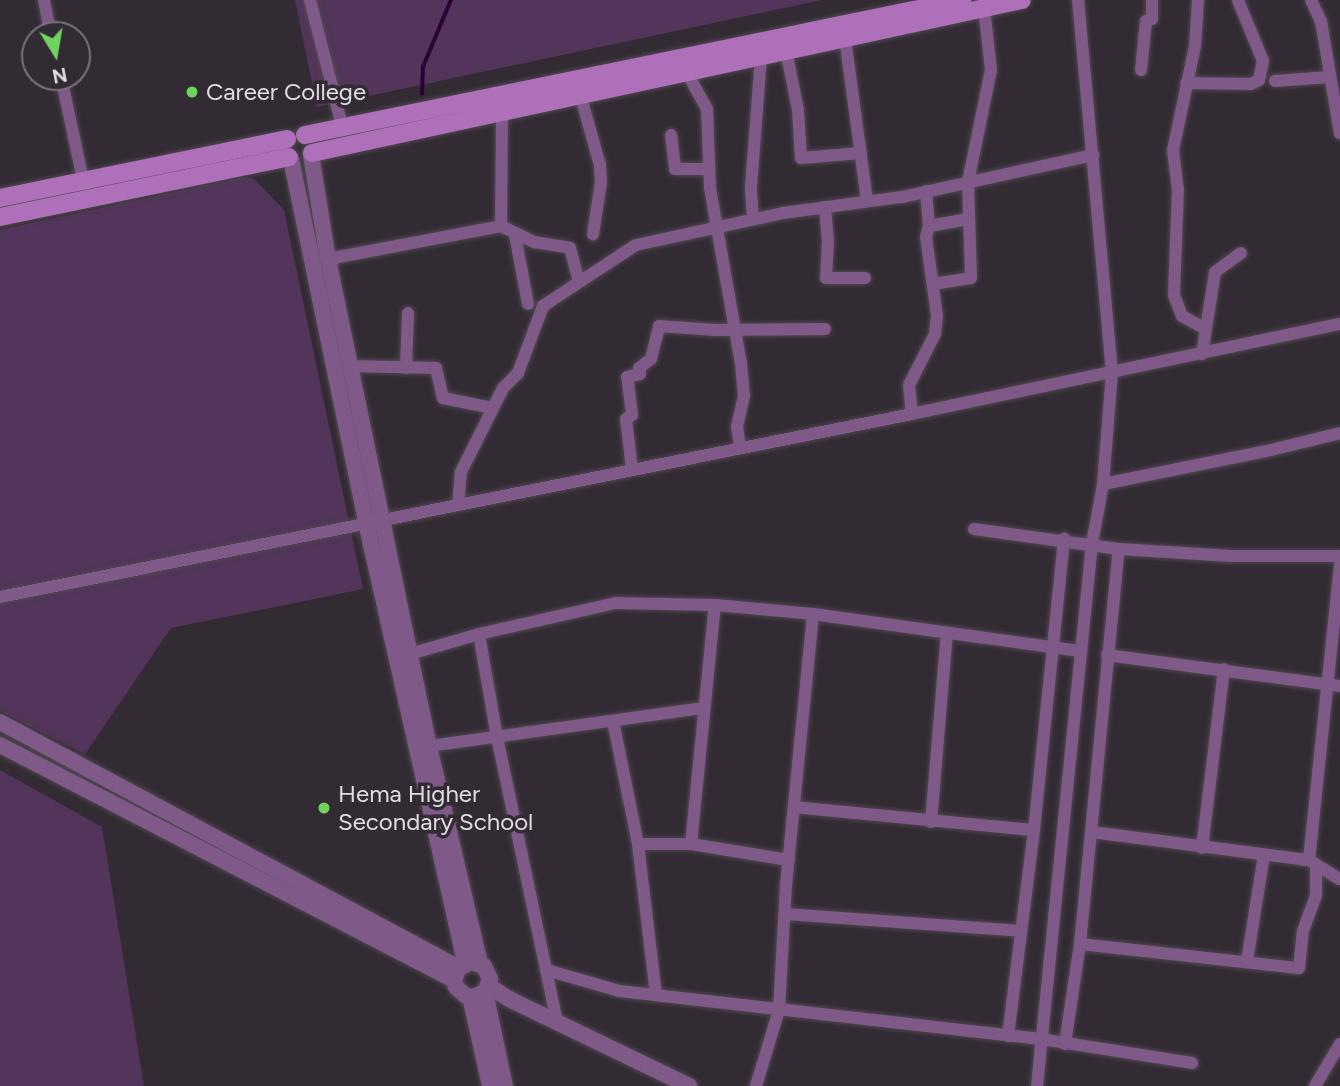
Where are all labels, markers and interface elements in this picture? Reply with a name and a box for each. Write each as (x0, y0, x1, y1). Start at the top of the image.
north arrow (21, 21, 91, 91)
text: N (50, 62, 69, 88)
place label: Career College (206, 78, 366, 106)
marker: Career College (184, 84, 200, 100)
place label: Hema Higher Secondary School (338, 780, 533, 836)
marker: Hema Higher Secondary School (316, 800, 332, 816)

